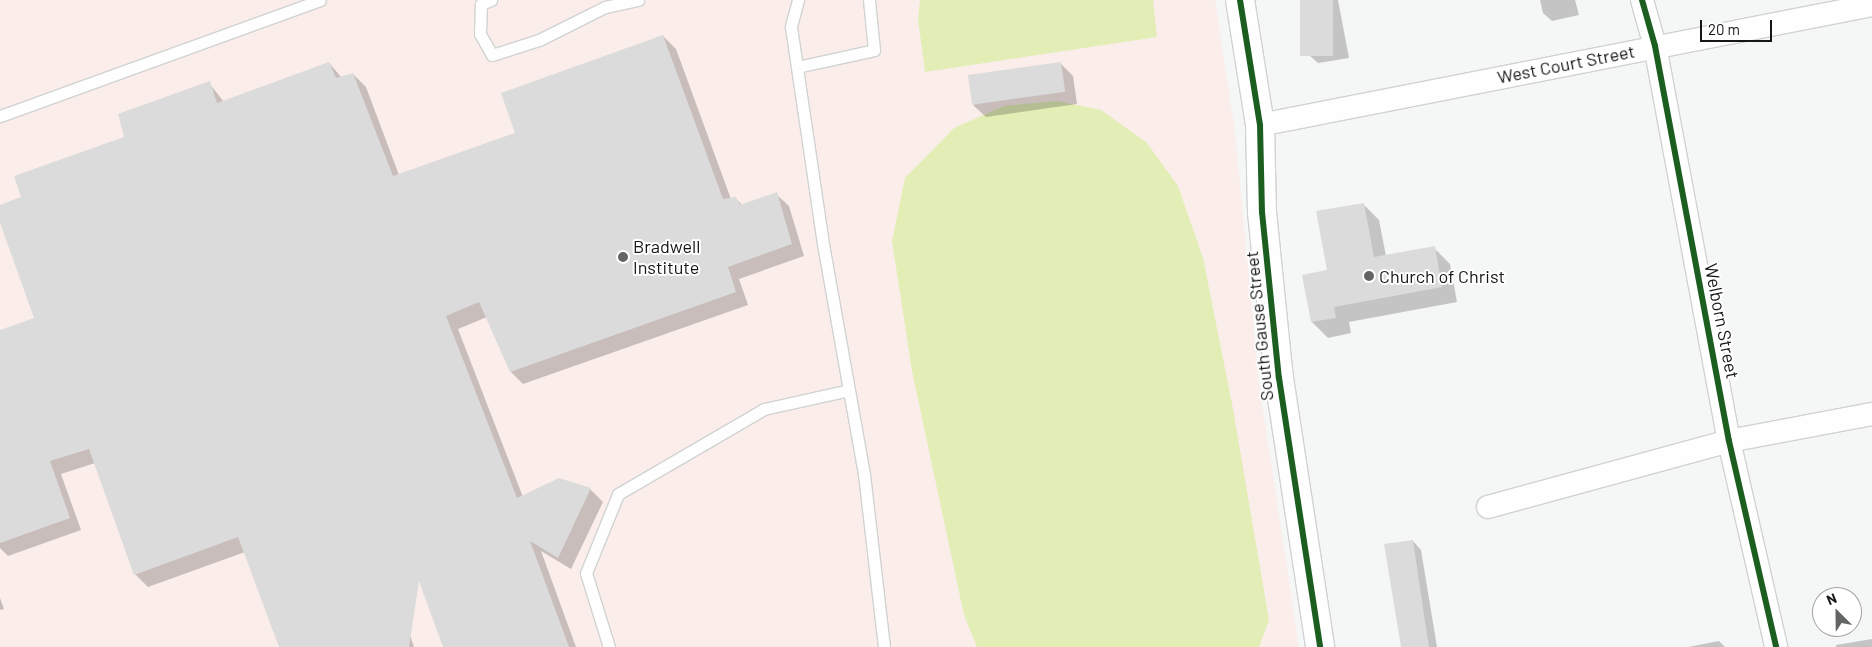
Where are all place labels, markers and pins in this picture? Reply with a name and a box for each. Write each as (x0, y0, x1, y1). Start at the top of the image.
place label: Bradwell Institute (633, 236, 700, 278)
marker: Bradwell Institute (617, 251, 629, 263)
place label: Church of Christ (1379, 265, 1505, 287)
marker: Church of Christ (1363, 270, 1375, 282)

